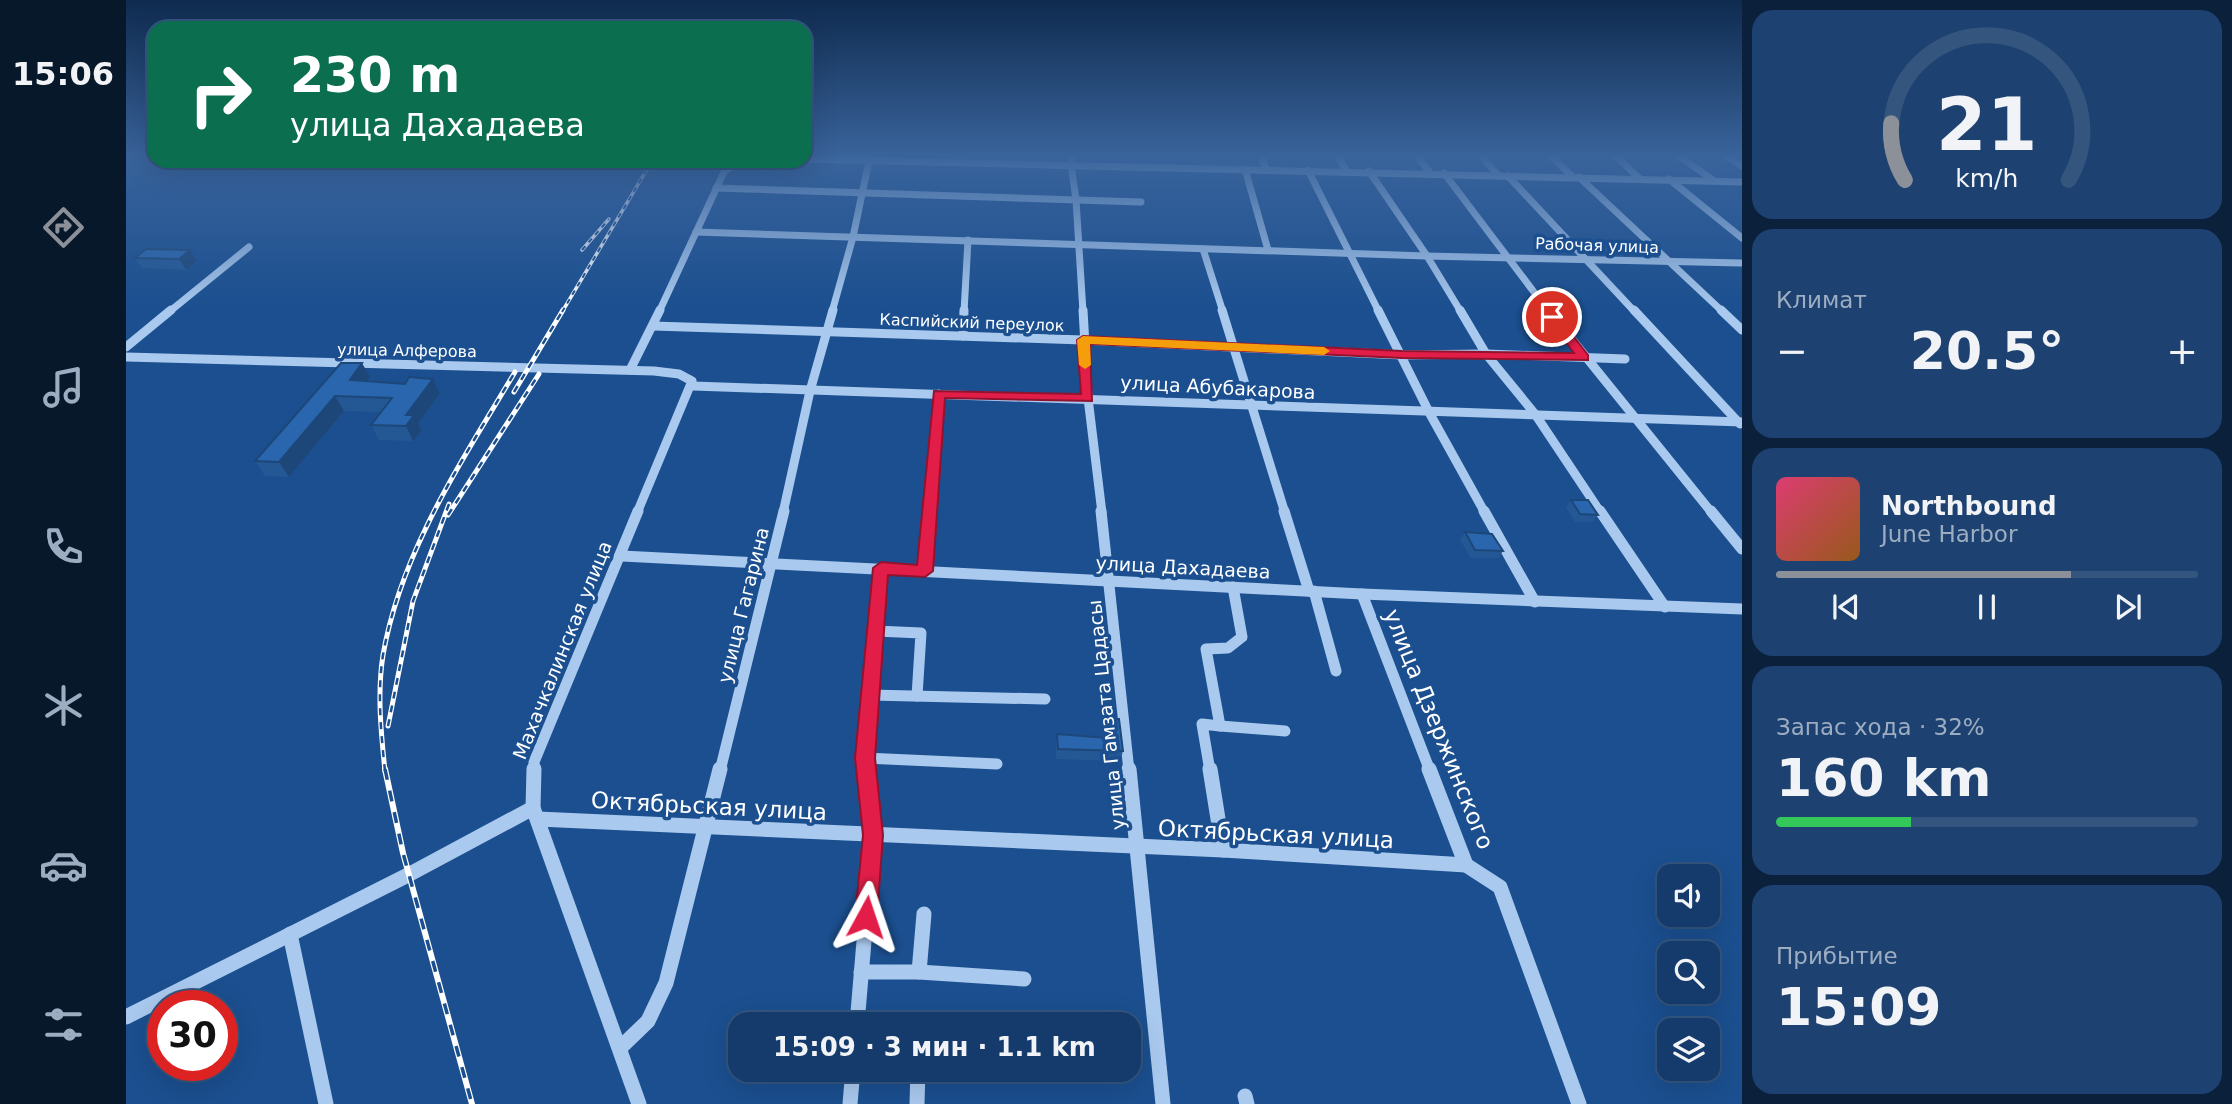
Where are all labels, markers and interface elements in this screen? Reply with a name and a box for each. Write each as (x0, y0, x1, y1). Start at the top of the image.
text: 230 m (290, 47, 460, 104)
icon: right (175, 49, 266, 140)
text: 15:06 (12, 55, 114, 93)
text: 21 (1936, 83, 2038, 168)
text: улица Дахадаева (290, 106, 585, 144)
text: km/h (1955, 164, 2019, 193)
icon: directions (39, 203, 88, 252)
street label: Рабочая улица (1535, 234, 1659, 257)
pin (1522, 287, 1582, 347)
text: Климат (1776, 287, 1867, 313)
icon: arrive (1533, 298, 1571, 336)
street label: Каспийский переулок (879, 310, 1065, 335)
text: 20.5° (1910, 321, 2064, 381)
text: − (1776, 329, 1808, 373)
text: + (2166, 329, 2198, 373)
street label: улица Алферова (337, 340, 477, 361)
icon: music (39, 363, 88, 412)
street label: улица Абубакарова (1120, 371, 1316, 403)
text: Northbound (1881, 491, 2057, 521)
text: June Harbor (1881, 521, 2017, 547)
icon: phone (39, 522, 88, 571)
street label: улица Гагарина (713, 525, 773, 685)
street label: Махачкалинская улица (508, 538, 616, 762)
street label: улица Дахадаева (1095, 551, 1271, 583)
icon: previous (1827, 588, 1865, 626)
icon: pause (1968, 588, 2006, 626)
icon: next (2109, 588, 2147, 626)
street label: улица Гамзата Цадасы (1083, 599, 1129, 831)
street label: улица Дзержинского (1379, 605, 1499, 853)
icon: climate (39, 681, 88, 730)
text: Запас хода · 32% (1776, 714, 1985, 740)
text: 160 km (1776, 748, 1991, 808)
street label: Октябрьская улица (590, 787, 828, 825)
street label: Октябрьская улица (1157, 815, 1395, 853)
icon: car (39, 841, 88, 890)
map controls (1657, 864, 1720, 1081)
button: sound (1657, 864, 1720, 927)
position arrow (829, 880, 903, 954)
button: search (1657, 941, 1720, 1004)
text: Прибытие (1776, 943, 1898, 969)
text: 15:09 (1776, 977, 1942, 1037)
speed limit sign: 30 (147, 990, 238, 1081)
icon: filters (39, 1000, 88, 1049)
button: layers (1657, 1018, 1720, 1081)
text: 15:09 · 3 мин · 1.1 km (773, 1032, 1096, 1062)

